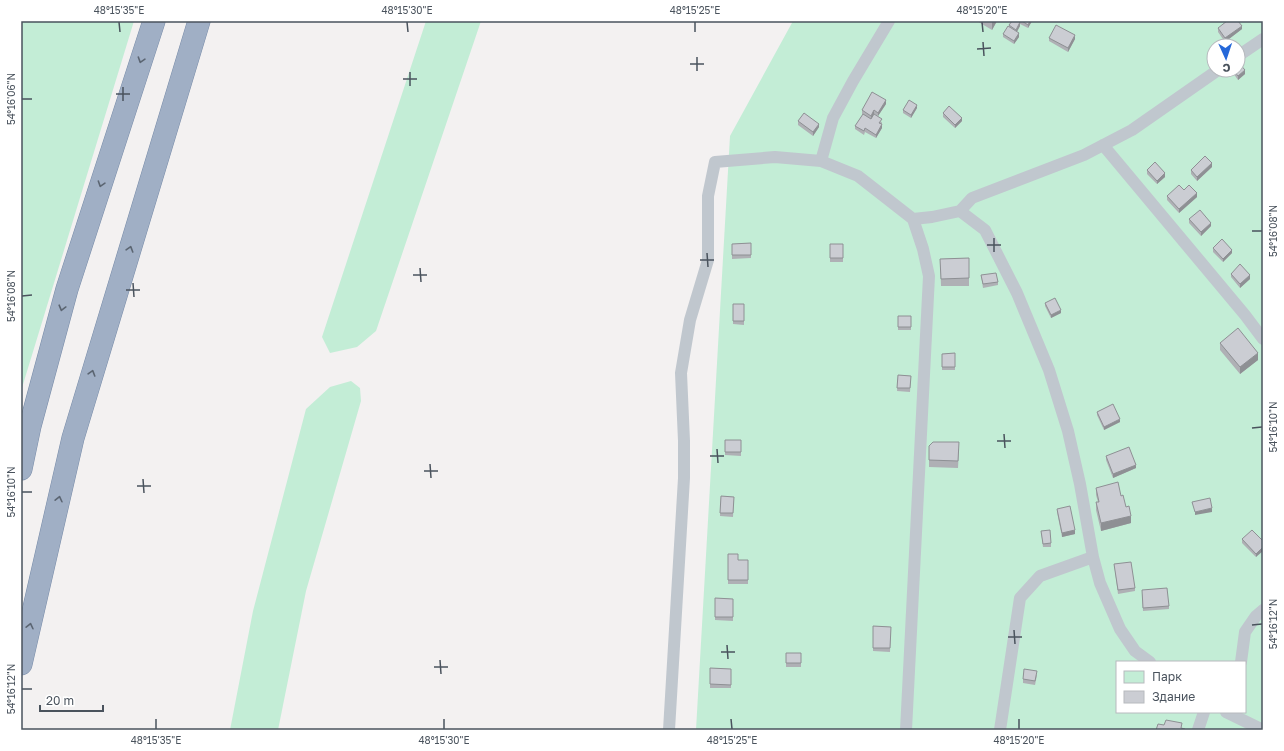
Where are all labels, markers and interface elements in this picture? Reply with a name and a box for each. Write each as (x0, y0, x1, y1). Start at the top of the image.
text: 48°15'35"E (94, 4, 144, 16)
text: 48°15'30"E (382, 4, 433, 16)
text: 48°15'25"E (670, 4, 720, 16)
text: 48°15'20"E (957, 4, 1007, 16)
north arrow (1206, 38, 1246, 78)
one-way arrow (137, 57, 146, 64)
text: С (1222, 62, 1231, 75)
text: 54°16'06"N (5, 73, 17, 125)
one-way arrow (97, 180, 106, 187)
text: 54°16'08"N (1267, 205, 1279, 257)
one-way arrow (125, 246, 134, 253)
text: 54°16'08"N (5, 270, 17, 322)
one-way arrow (58, 304, 67, 311)
one-way arrow (88, 370, 96, 377)
text: 54°16'10"N (1267, 402, 1279, 452)
text: 54°16'10"N (5, 467, 17, 517)
one-way arrow (54, 496, 63, 503)
text: 54°16'12"N (1267, 599, 1279, 649)
one-way arrow (25, 622, 33, 629)
legend (1116, 661, 1246, 713)
text: 54°16'12"N (5, 664, 17, 714)
text: Парк (1152, 669, 1182, 684)
scale bar (40, 687, 103, 713)
text: Здание (1152, 689, 1195, 704)
text: 20 m (46, 693, 74, 708)
text: 48°15'35"E (131, 734, 181, 746)
text: 48°15'30"E (419, 734, 470, 746)
text: 48°15'25"E (707, 734, 757, 746)
text: 48°15'20"E (994, 734, 1044, 746)

